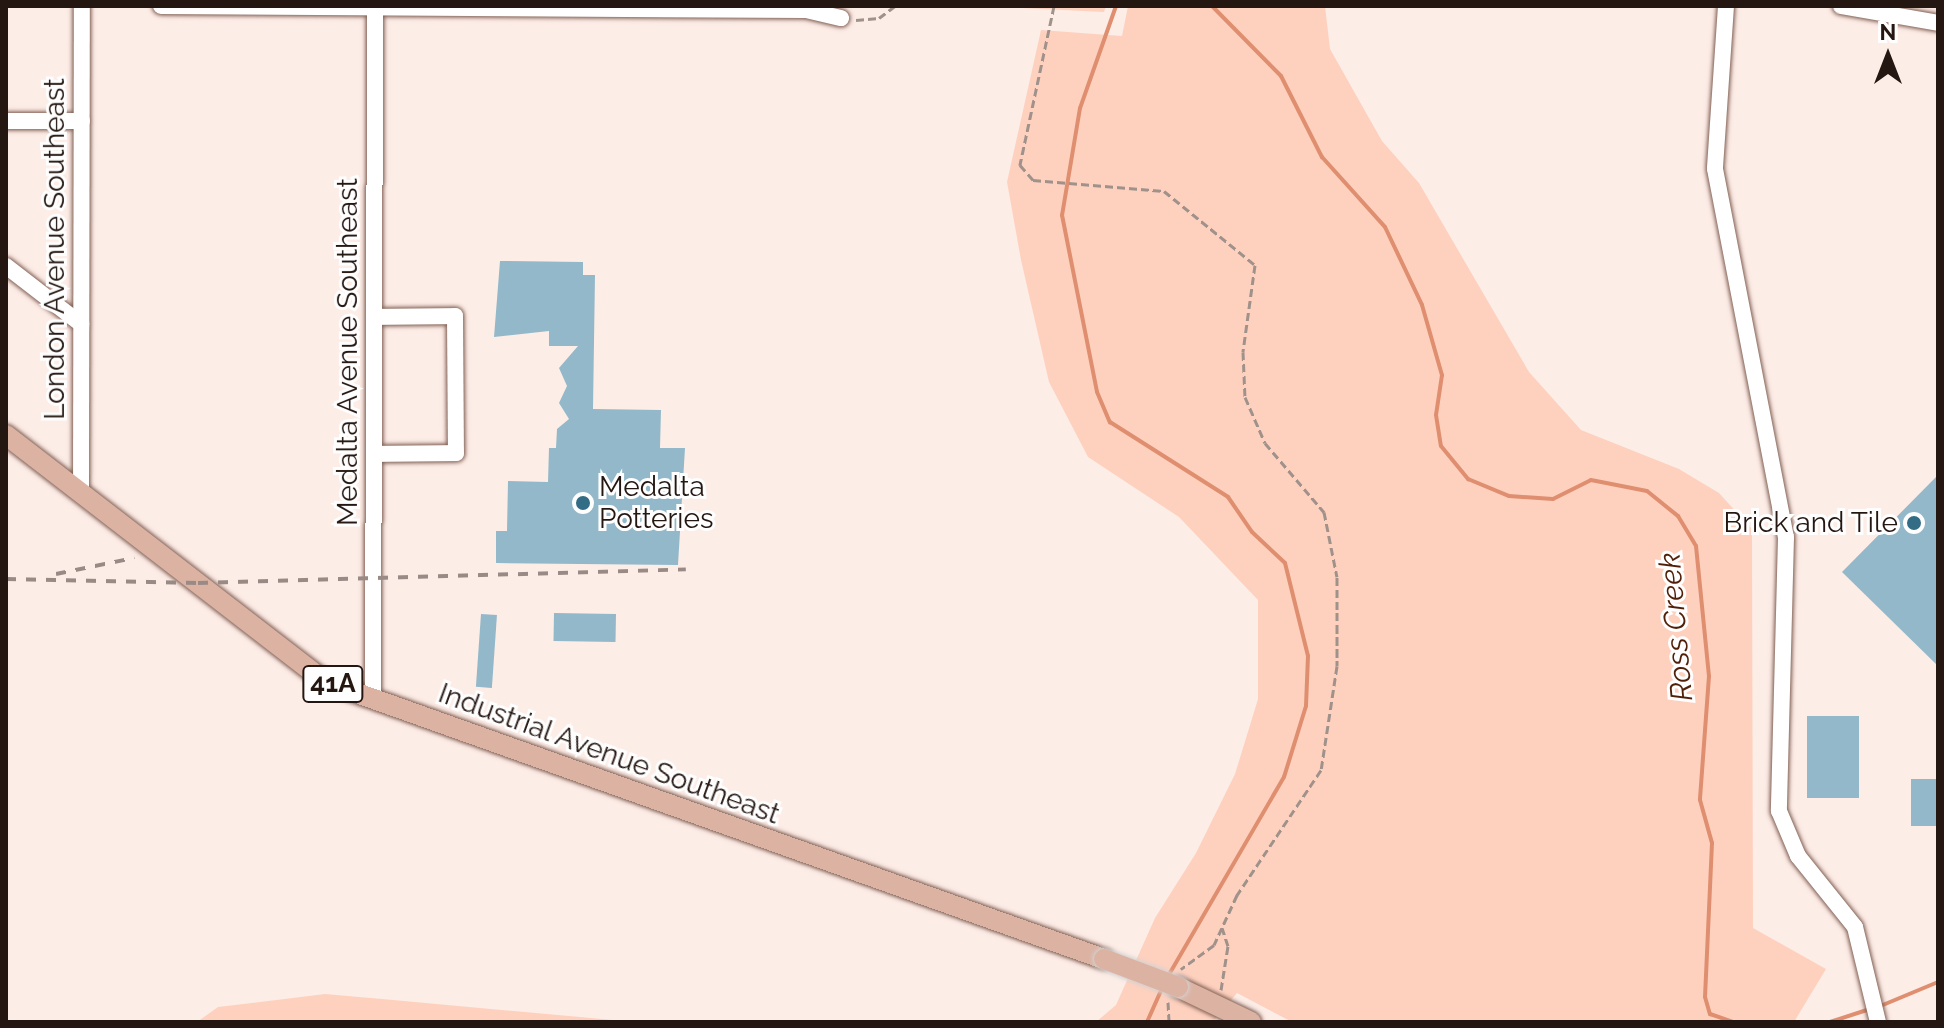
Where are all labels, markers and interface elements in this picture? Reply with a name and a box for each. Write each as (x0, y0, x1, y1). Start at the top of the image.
north arrow (1848, 16, 1928, 96)
text: N (1880, 19, 1896, 45)
street label: London Avenue Southeast (38, 78, 72, 420)
street label: Medalta Avenue Southeast (331, 178, 365, 526)
place label: Medalta Potteries (599, 470, 713, 536)
marker: Medalta Potteries (574, 494, 592, 512)
place label: Brick and Tile (1723, 506, 1898, 540)
marker: Brick and Tile (1905, 514, 1923, 532)
water label: Ross Creek (1652, 551, 1700, 703)
road number: 41A (301, 662, 365, 706)
street label: Industrial Avenue Southeast (433, 676, 785, 832)

